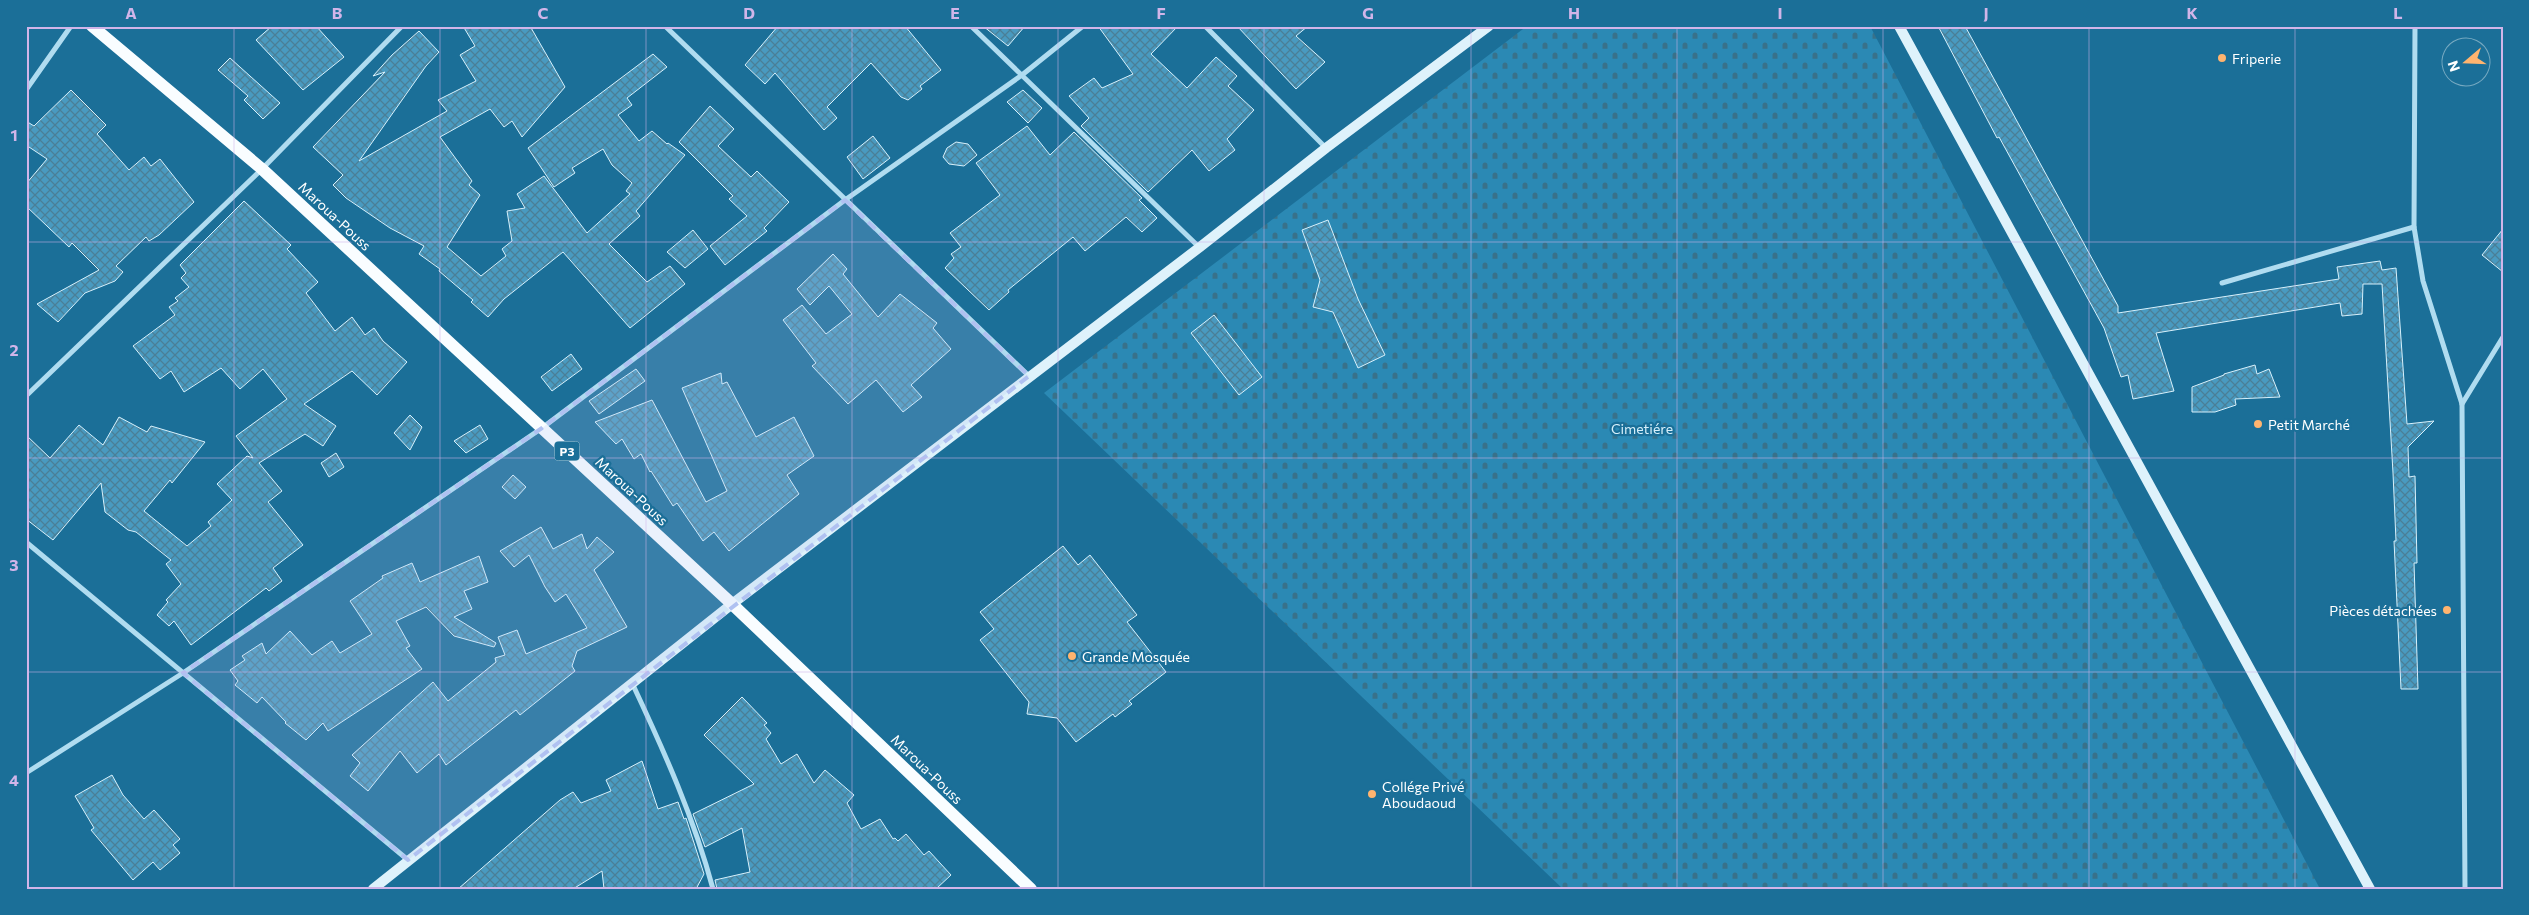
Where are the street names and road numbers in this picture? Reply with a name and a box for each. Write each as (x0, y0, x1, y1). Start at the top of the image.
street label: Maroua-Pouss (295, 178, 375, 254)
road number: P3 (554, 442, 580, 461)
street label: Maroua-Pouss (592, 453, 672, 529)
street label: Maroua-Pouss (888, 731, 966, 807)

